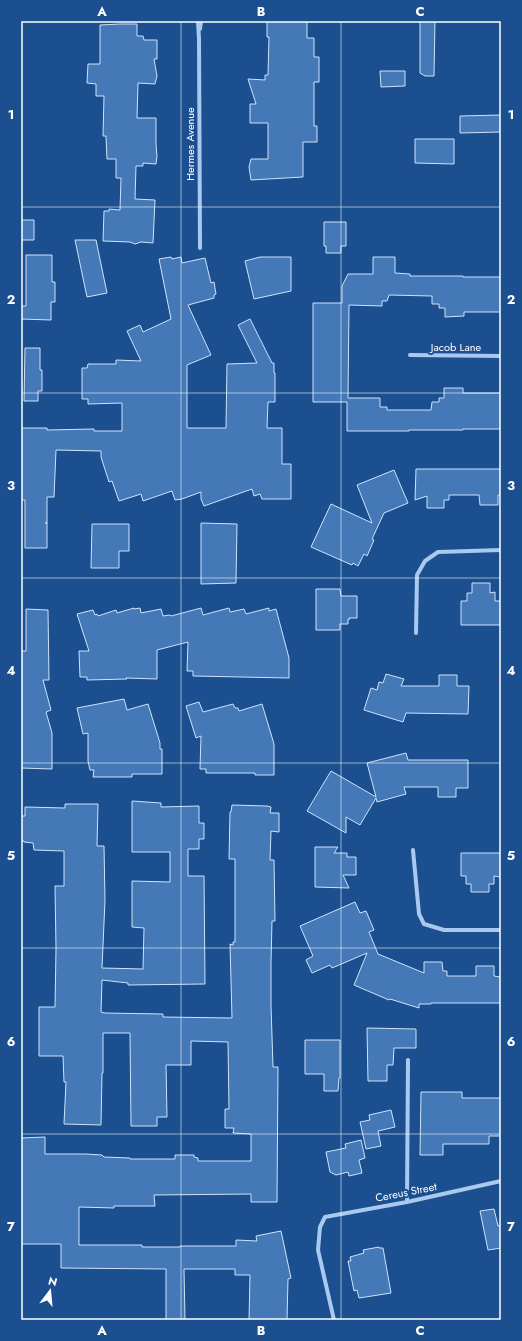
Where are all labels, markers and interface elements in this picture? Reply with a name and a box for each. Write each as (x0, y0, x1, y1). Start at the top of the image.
text: A (96, 2, 107, 21)
text: B (257, 2, 266, 21)
text: C (415, 2, 425, 21)
text: 1 (8, 105, 14, 124)
text: 1 (508, 105, 514, 124)
street label: Hermes Avenue (182, 107, 198, 181)
text: 2 (7, 290, 15, 309)
text: 2 (507, 290, 515, 309)
street label: Jacob Lane (429, 339, 482, 355)
text: 3 (7, 476, 15, 495)
text: 3 (507, 476, 515, 495)
text: 4 (6, 661, 16, 680)
text: 4 (506, 661, 516, 680)
text: 5 (7, 846, 15, 865)
text: 5 (507, 846, 515, 865)
text: 6 (7, 1032, 16, 1051)
text: 6 (507, 1032, 516, 1051)
street label: Cereus Street (374, 1178, 438, 1206)
text: 7 (7, 1217, 15, 1236)
text: 7 (507, 1217, 515, 1236)
north arrow (30, 1271, 70, 1311)
text: N (46, 1272, 59, 1290)
text: A (96, 1321, 107, 1340)
text: B (257, 1321, 266, 1340)
text: C (415, 1321, 425, 1340)

